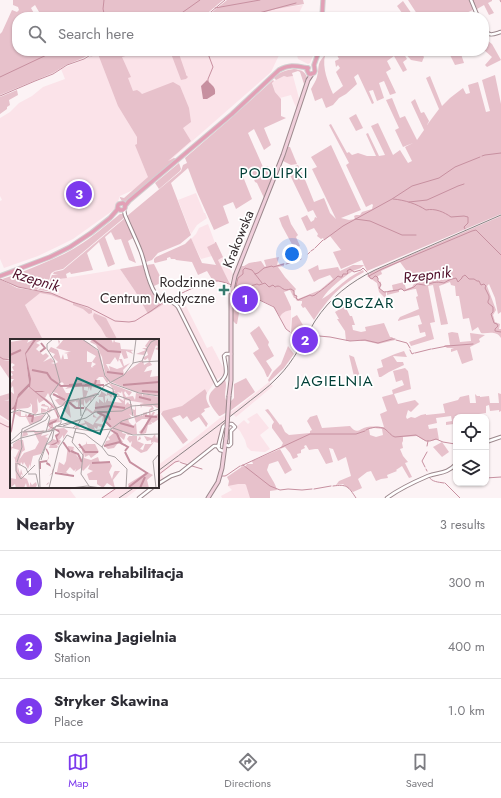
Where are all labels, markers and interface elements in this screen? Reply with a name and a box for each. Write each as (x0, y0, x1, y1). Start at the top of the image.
search box (12, 12, 489, 56)
icon: search (26, 23, 48, 45)
text: Search here (58, 23, 134, 45)
district label: PODLIPKI (239, 162, 309, 184)
pin: 3 (66, 179, 92, 209)
street label: Krakowska (217, 207, 259, 271)
your location (282, 244, 302, 264)
water label: Rzepnik (402, 261, 453, 289)
water label: Rzepnik (10, 262, 63, 298)
place label: Rodzinne Centrum Medyczne (100, 272, 215, 308)
marker: Rodzinne Centrum Medyczne (218, 284, 230, 296)
pin: 1 (232, 284, 258, 314)
district label: OBCZAR (332, 292, 394, 314)
pin: 2 (292, 325, 318, 355)
inset map (10, 339, 159, 488)
district label: JAGIELNIA (294, 370, 374, 392)
map controls (453, 414, 489, 486)
button: locate (453, 414, 489, 450)
button: layers (453, 450, 489, 486)
text: Nearby (16, 512, 74, 536)
text: 3 results (440, 515, 485, 534)
text: Nowa rehabilitacja (54, 562, 184, 584)
text: 1 (26, 573, 32, 592)
text: 300 m (448, 573, 485, 592)
text: Hospital (54, 584, 99, 603)
text: Skawina Jagielnia (54, 626, 177, 648)
text: 2 (25, 637, 33, 656)
text: 400 m (448, 637, 485, 656)
text: Station (54, 648, 91, 667)
text: Stryker Skawina (54, 690, 169, 712)
text: 3 (25, 701, 33, 720)
text: 1.0 km (448, 701, 485, 720)
text: Place (54, 712, 83, 731)
tab: Map (67, 751, 89, 791)
tab: Directions (224, 751, 271, 791)
tab: Saved (406, 751, 434, 791)

